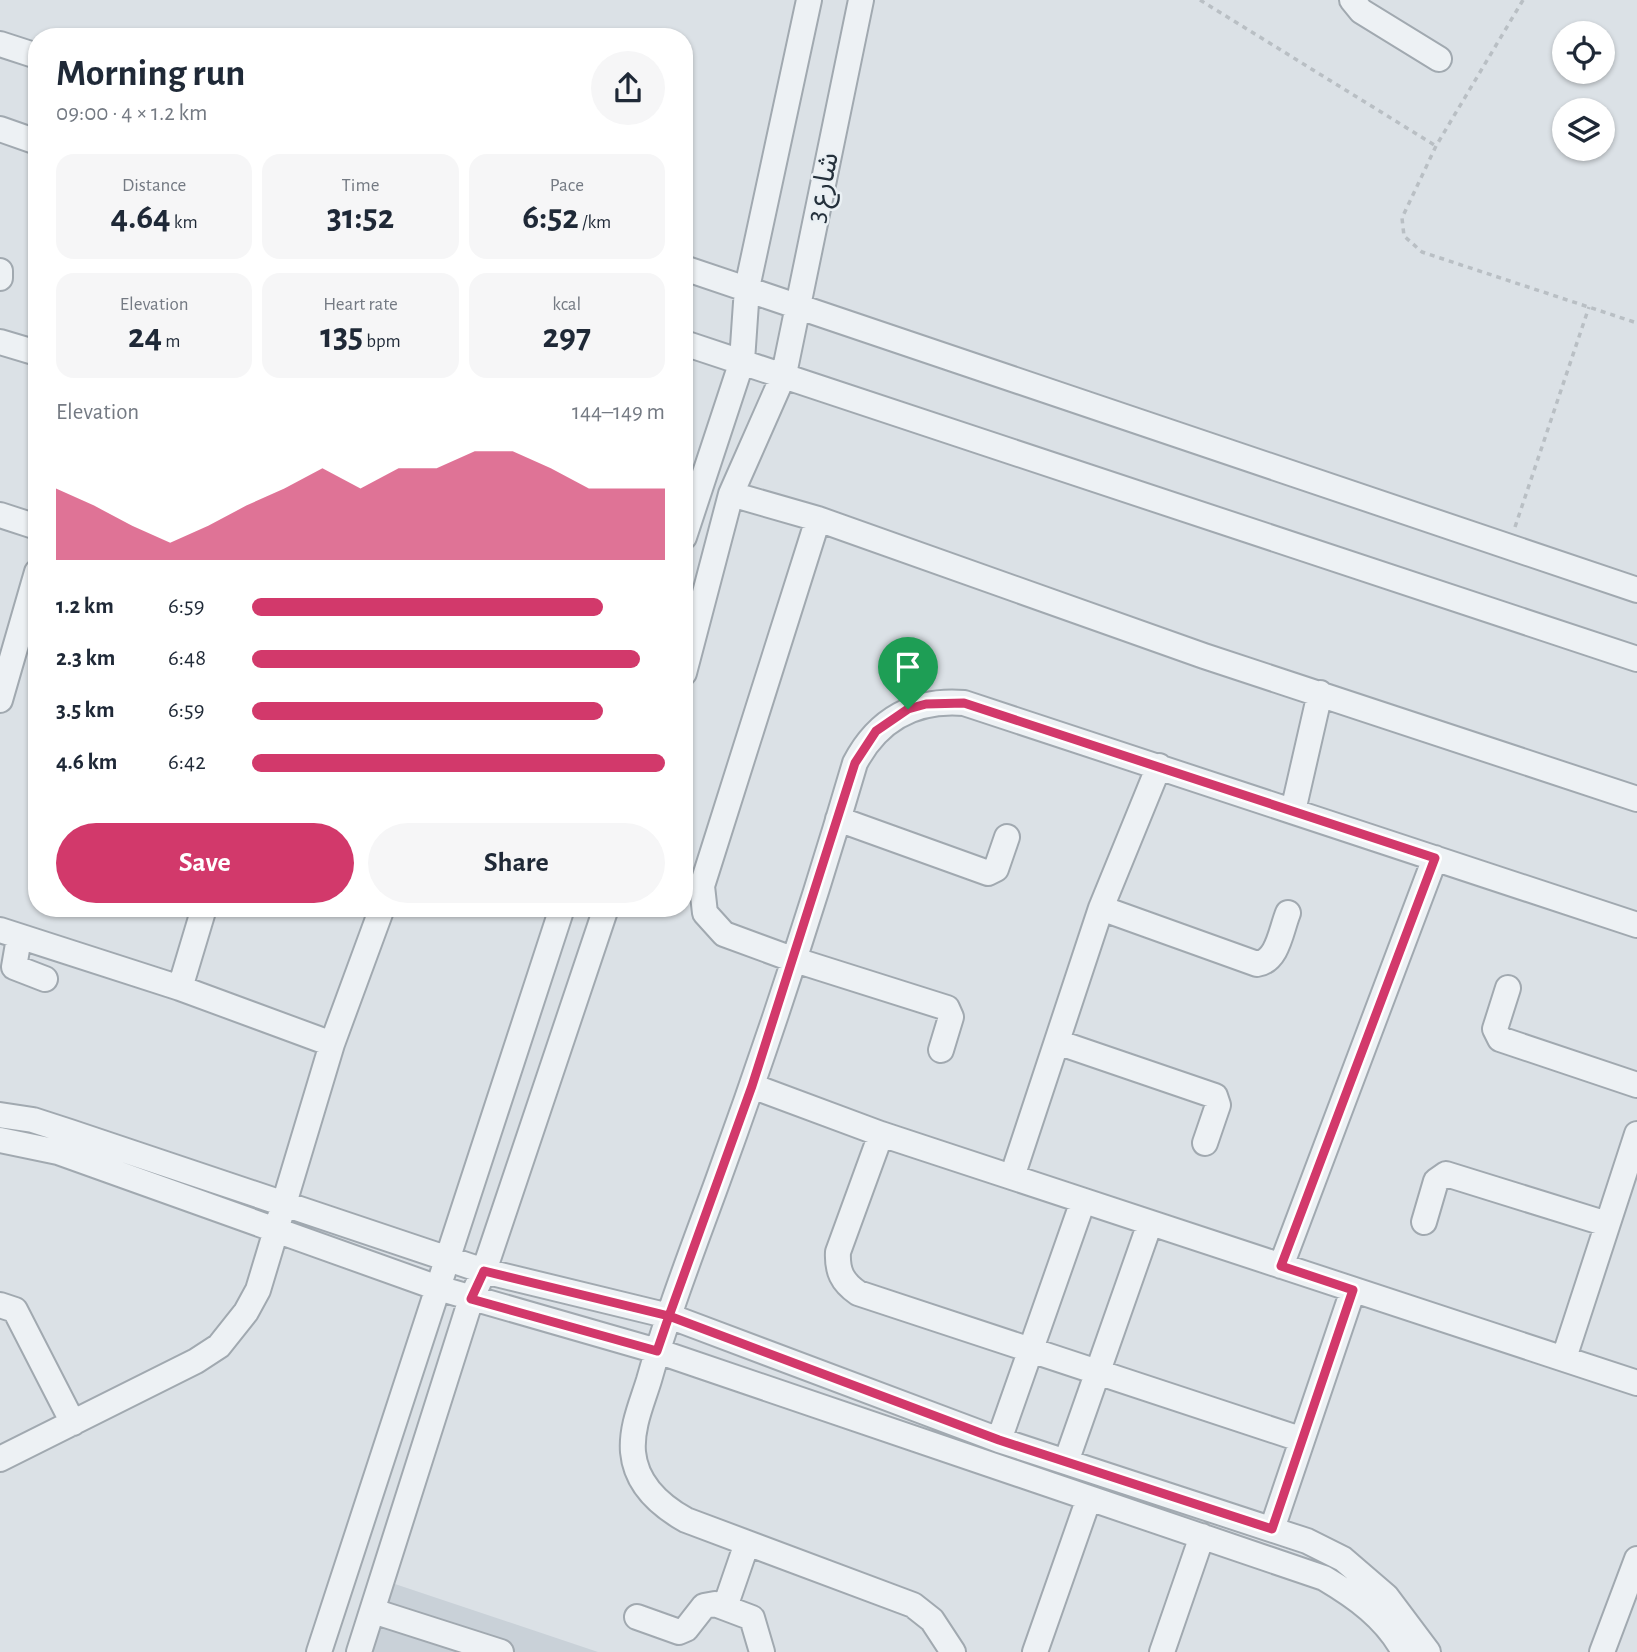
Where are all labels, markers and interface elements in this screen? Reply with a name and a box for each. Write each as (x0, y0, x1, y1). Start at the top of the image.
map controls (1552, 21, 1615, 161)
button: locate (1552, 21, 1615, 84)
button: share (591, 51, 665, 125)
text: Morning run (56, 55, 245, 93)
button: layers (1552, 98, 1615, 161)
text: 09:00 · 4 × 1.2 km (56, 102, 207, 125)
street label: شارع 3 (802, 150, 849, 226)
text: Distance (122, 176, 186, 195)
text: Time (342, 176, 379, 195)
text: Pace (550, 176, 584, 195)
text: 4.64 (111, 200, 171, 235)
text: 31:52 (327, 200, 394, 235)
text: 6:52 (522, 200, 579, 235)
text: km (171, 213, 198, 232)
text: /km (579, 213, 611, 232)
text: Elevation (120, 295, 189, 314)
text: Heart rate (323, 295, 398, 314)
text: kcal (552, 295, 581, 314)
text: 24 (128, 319, 162, 354)
text: 135 (320, 319, 363, 354)
text: 297 (543, 319, 591, 354)
text: m (162, 332, 180, 351)
text: bpm (363, 332, 401, 351)
text: Elevation (56, 401, 139, 424)
text: 144–149 m (572, 401, 665, 424)
text: 1.2 km (56, 595, 114, 618)
text: 6:59 (168, 595, 205, 618)
pin (878, 637, 938, 709)
text: 2.3 km (56, 647, 115, 670)
text: 6:48 (168, 647, 206, 670)
icon: arrive (889, 648, 927, 686)
text: 3.5 km (56, 699, 115, 722)
text: 6:59 (168, 699, 205, 722)
text: 4.6 km (56, 751, 117, 774)
text: 6:42 (168, 751, 206, 774)
button: Save (56, 823, 354, 903)
button: Share (368, 823, 665, 903)

